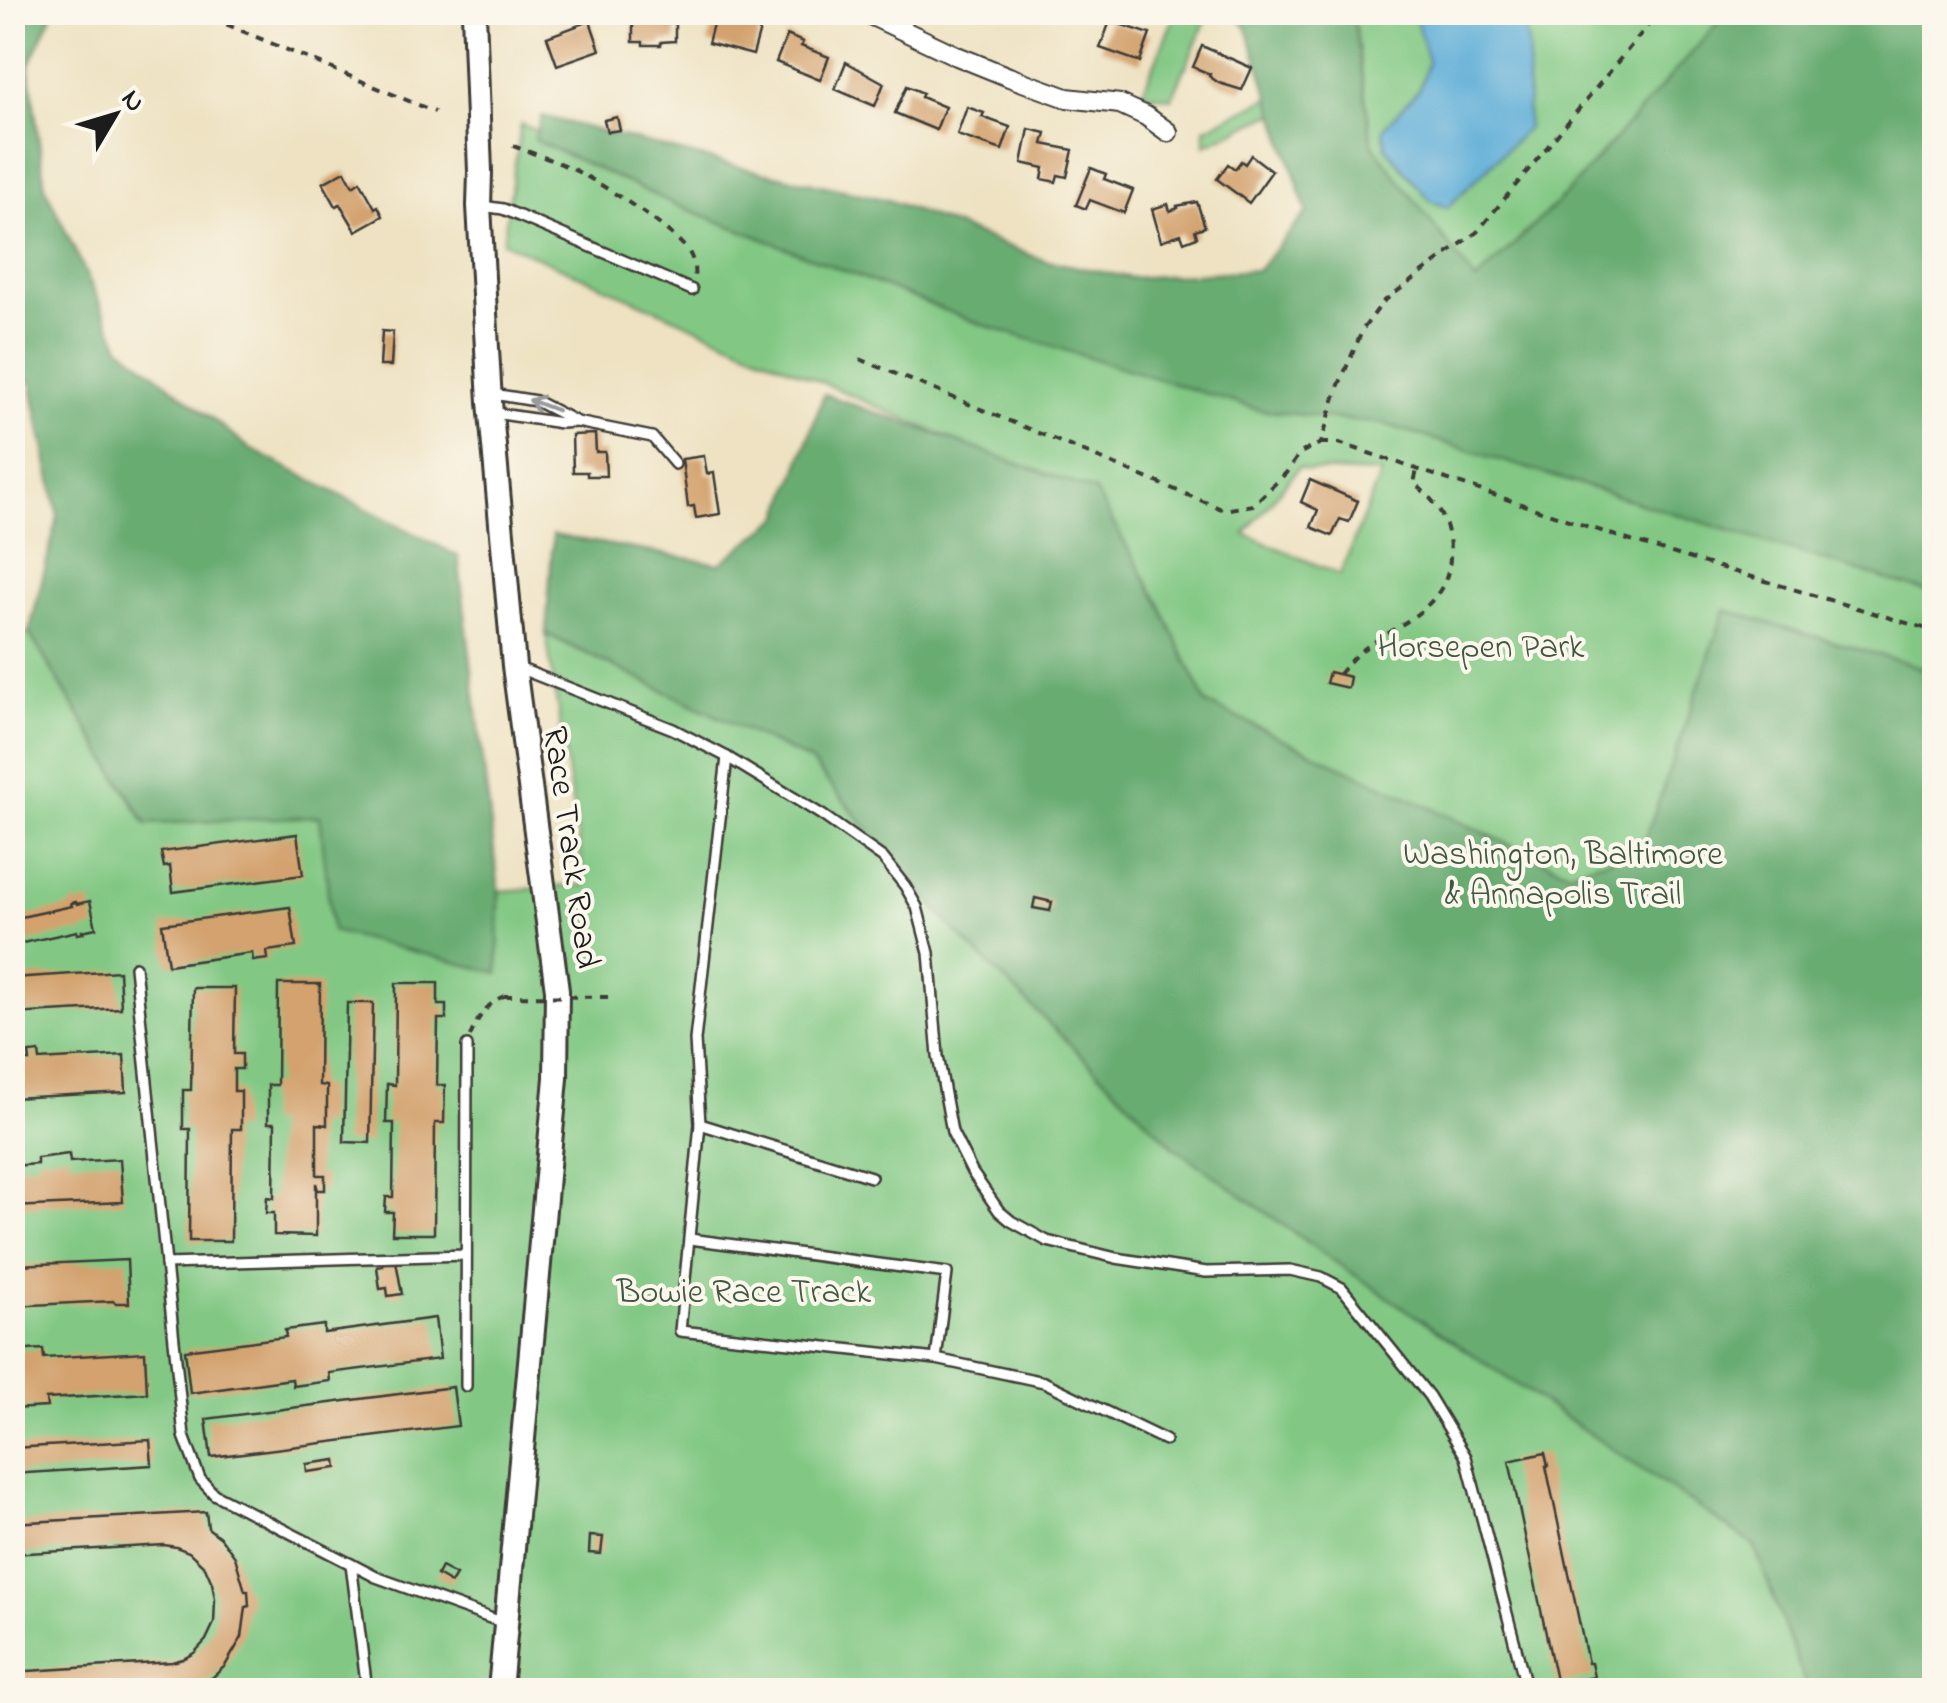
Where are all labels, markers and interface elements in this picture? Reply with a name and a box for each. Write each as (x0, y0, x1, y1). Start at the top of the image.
north arrow (65, 65, 165, 165)
text: N (110, 82, 154, 122)
one-way arrow (529, 395, 559, 413)
park label: Horsepen Park (1378, 623, 1585, 674)
street label: Race Track Road (527, 723, 612, 972)
park label: Washington, Baltimore & Annapolis Trail (1403, 830, 1723, 921)
park label: Bowie Race Track (616, 1268, 872, 1319)

